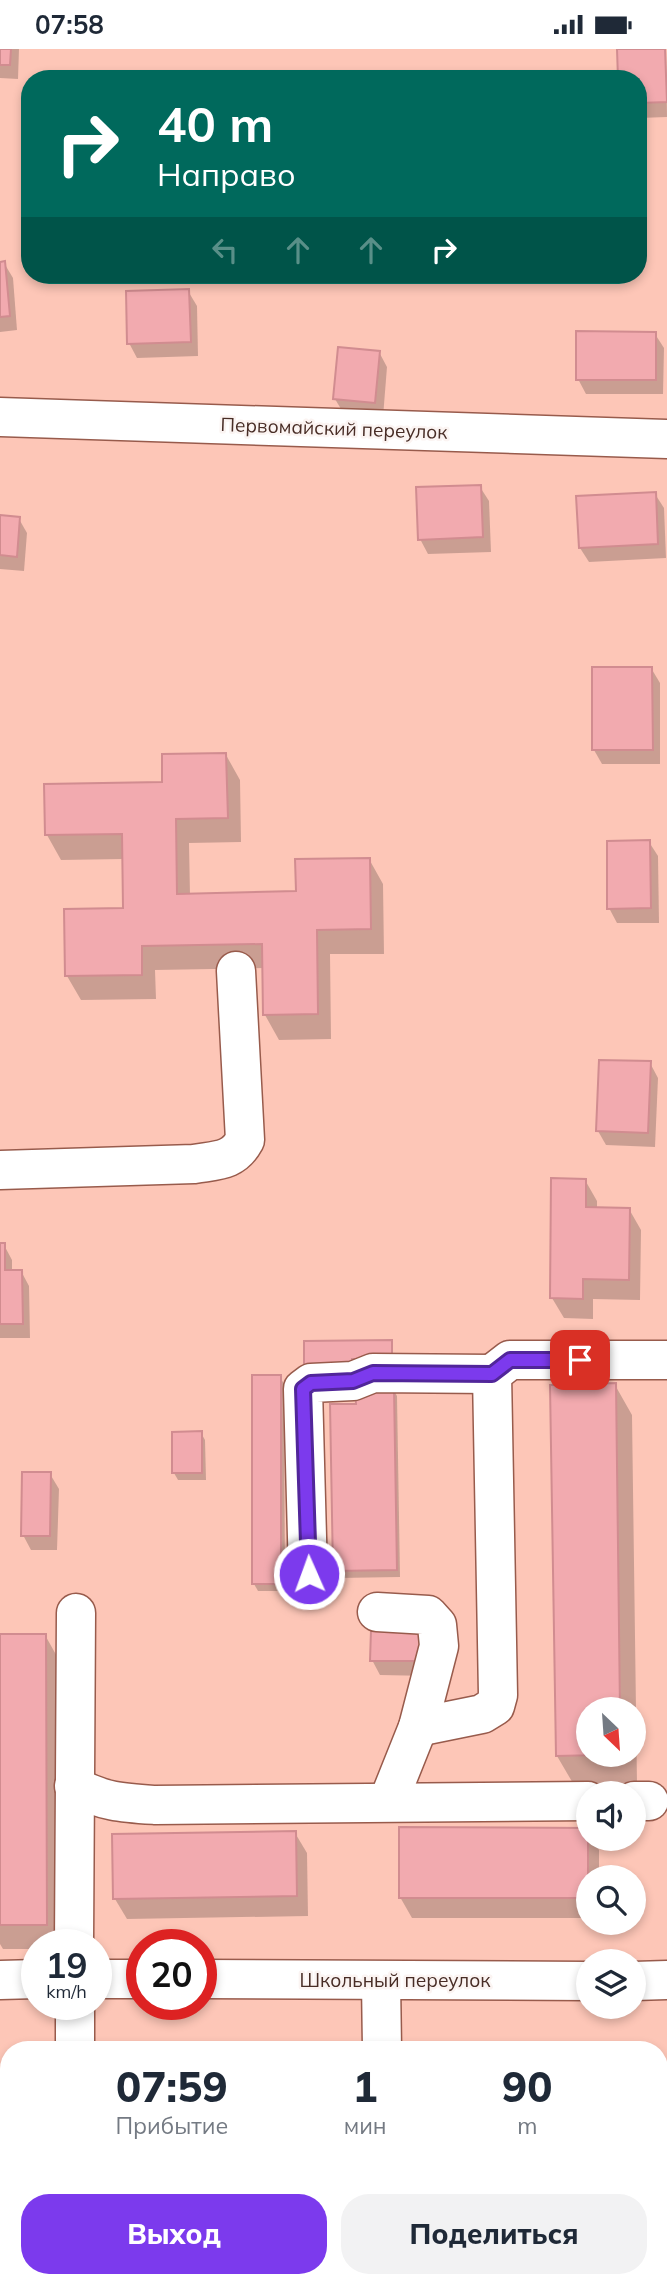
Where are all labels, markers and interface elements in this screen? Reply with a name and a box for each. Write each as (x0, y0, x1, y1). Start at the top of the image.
text: 07:58 (35, 8, 104, 41)
text: 40 m (157, 93, 273, 154)
icon: right (42, 98, 133, 189)
text: Направо (157, 154, 296, 194)
icon: left (206, 231, 244, 269)
icon: ahead (279, 231, 317, 269)
icon: ahead (352, 231, 390, 269)
icon: right (425, 231, 463, 269)
street label: Первомайский переулок (220, 412, 449, 444)
pin (550, 1330, 610, 1390)
icon: arrive (561, 1341, 599, 1379)
position arrow (272, 1537, 346, 1611)
north arrow (576, 1697, 646, 1767)
map controls (576, 1697, 646, 2019)
button: sound (576, 1781, 646, 1851)
button: search (576, 1865, 646, 1935)
speed limit sign: 20 (126, 1929, 217, 2020)
text: 19 (45, 1943, 88, 1987)
button: layers (576, 1949, 646, 2019)
street label: Школьный переулок (300, 1968, 491, 1992)
text: km/h (46, 1980, 87, 2003)
text: 07:59 (116, 2060, 228, 2113)
text: 1 (353, 2060, 378, 2113)
text: 90 (502, 2060, 552, 2113)
text: Прибытие (115, 2111, 228, 2140)
text: мин (344, 2111, 387, 2140)
text: m (517, 2111, 537, 2140)
button: Выход (21, 2194, 327, 2274)
button: Поделиться (341, 2194, 647, 2274)

